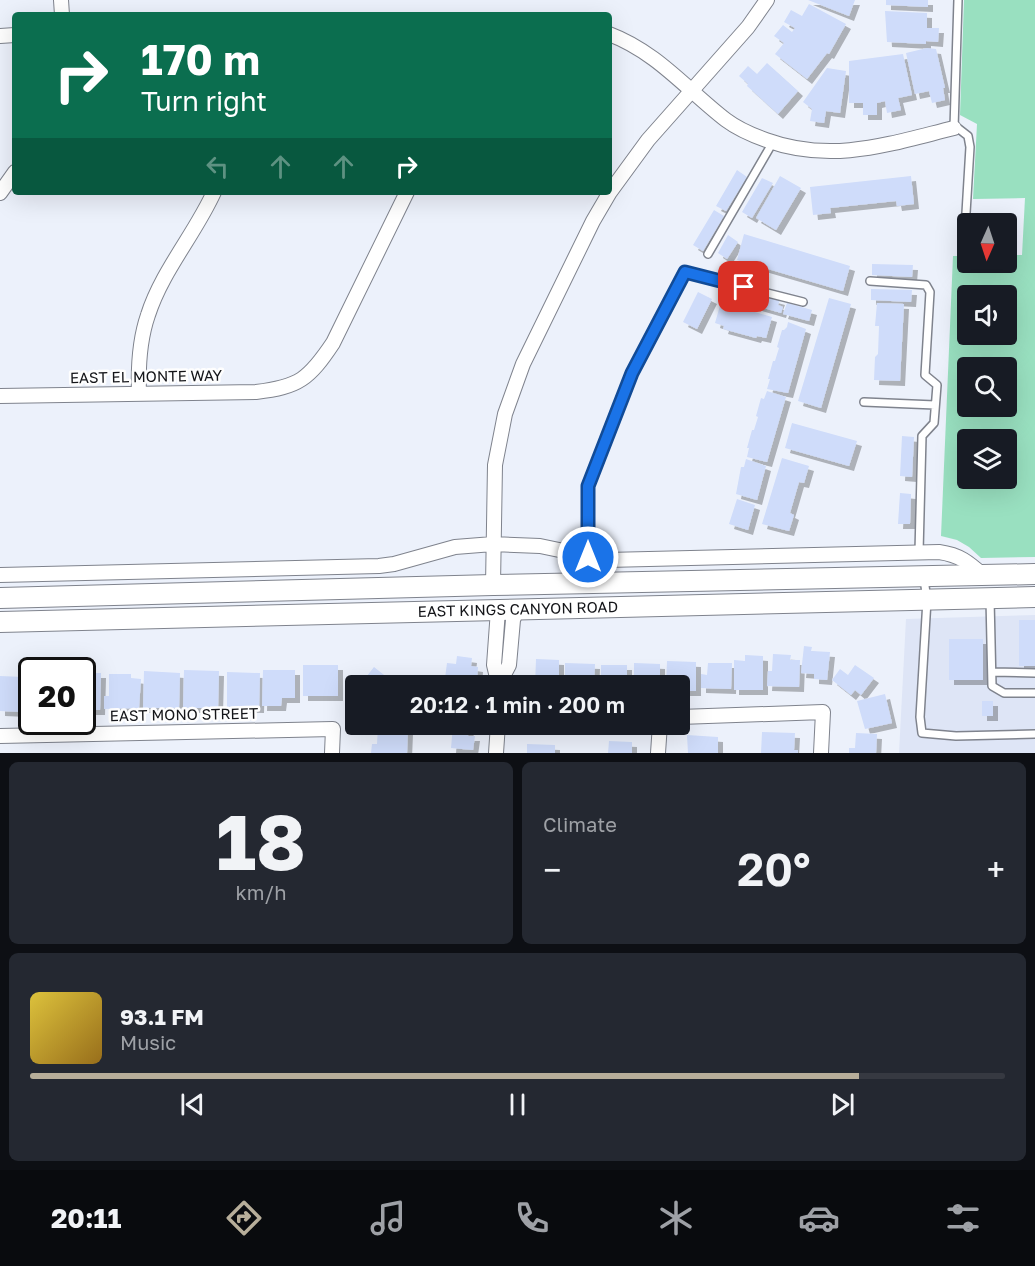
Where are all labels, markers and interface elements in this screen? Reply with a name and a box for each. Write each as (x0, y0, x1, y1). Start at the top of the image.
text: 170 m (141, 34, 260, 84)
icon: right (42, 36, 120, 114)
text: Turn right (141, 85, 267, 117)
icon: left (201, 150, 234, 183)
icon: ahead (264, 150, 297, 183)
icon: ahead (327, 150, 360, 183)
icon: right (390, 150, 423, 183)
north arrow (957, 213, 1017, 273)
map controls (957, 213, 1017, 489)
pin (718, 261, 769, 312)
icon: arrive (727, 270, 760, 303)
button: sound (957, 285, 1017, 345)
button: search (957, 357, 1017, 417)
street label: EAST EL MONTE WAY (70, 366, 223, 386)
button: layers (957, 429, 1017, 489)
position arrow (556, 525, 620, 589)
street label: EAST KINGS CANYON ROAD (417, 597, 618, 620)
speed limit sign: 20 (18, 657, 96, 735)
text: 20:12 · 1 min · 200 m (410, 691, 625, 718)
street label: EAST MONO STREET (110, 704, 258, 724)
text: 18 (216, 794, 306, 887)
text: Climate (543, 812, 617, 836)
text: 20° (737, 842, 811, 896)
text: − (543, 850, 561, 889)
text: + (987, 850, 1005, 889)
text: km/h (236, 880, 286, 904)
text: 93.1 FM (120, 1003, 204, 1030)
text: Music (120, 1030, 176, 1054)
icon: previous (176, 1088, 209, 1121)
icon: pause (501, 1088, 534, 1121)
icon: next (826, 1088, 859, 1121)
icon: directions (223, 1197, 265, 1239)
icon: music (367, 1197, 409, 1239)
icon: phone (511, 1197, 553, 1239)
icon: climate (655, 1197, 697, 1239)
icon: car (798, 1197, 840, 1239)
icon: filters (942, 1197, 984, 1239)
text: 20:11 (51, 1202, 121, 1234)

